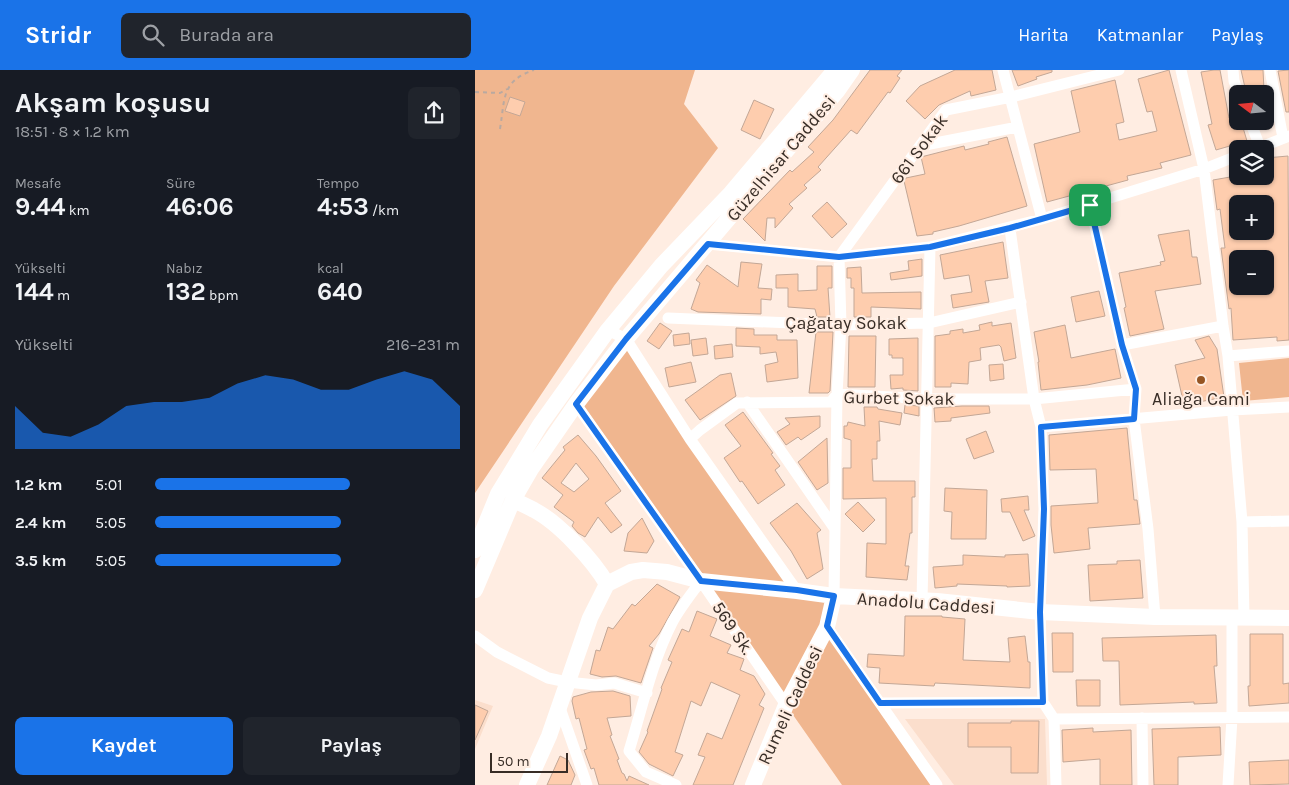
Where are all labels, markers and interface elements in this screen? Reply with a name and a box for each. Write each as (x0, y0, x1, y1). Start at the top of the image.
search box (121, 13, 471, 58)
text: Stridr (25, 21, 91, 49)
icon: search (139, 21, 167, 49)
text: Burada ara (179, 24, 274, 46)
text: Harita (1018, 24, 1069, 46)
text: Katmanlar (1097, 24, 1183, 46)
text: Paylaş (1211, 24, 1264, 46)
north arrow (1229, 85, 1274, 130)
map controls (1229, 85, 1274, 295)
text: Akşam koşusu (15, 86, 211, 119)
button: share (408, 87, 460, 139)
street label: Güzelhisar Caddesi (722, 90, 840, 226)
street label: 661 Sokak (886, 110, 952, 188)
text: 18:51 · 8 × 1.2 km (15, 122, 130, 141)
button: layers (1229, 140, 1274, 185)
text: Mesafe (15, 175, 61, 192)
text: Süre (166, 175, 195, 192)
text: Tempo (317, 175, 359, 192)
pin (1069, 184, 1111, 226)
icon: arrive (1076, 191, 1104, 219)
text: 9.44 (15, 192, 65, 221)
text: 46:06 (166, 192, 234, 221)
text: 4:53 (317, 192, 369, 221)
button: + (1229, 195, 1274, 240)
text: km (65, 202, 90, 219)
text: /km (369, 202, 399, 219)
button: − (1229, 250, 1274, 295)
text: Yükselti (15, 260, 66, 277)
text: Nabız (166, 260, 202, 277)
text: kcal (317, 260, 344, 277)
text: 144 (15, 277, 54, 306)
text: 132 (166, 277, 206, 306)
text: 640 (317, 277, 363, 306)
text: m (54, 287, 70, 304)
text: bpm (206, 287, 239, 304)
street label: Çağatay Sokak (785, 312, 907, 334)
text: Yükselti (15, 335, 73, 354)
text: 216–231 m (386, 335, 460, 354)
marker: Aliağa Cami (1195, 374, 1207, 386)
street label: Gurbet Sokak (843, 386, 955, 410)
place label: Aliağa Cami (1152, 388, 1250, 410)
text: 1.2 km (15, 475, 63, 494)
text: 5:01 (95, 475, 123, 494)
text: 2.4 km (15, 513, 66, 532)
text: 5:05 (95, 513, 126, 532)
text: 3.5 km (15, 551, 66, 570)
text: 5:05 (95, 551, 126, 570)
street label: Anadolu Caddesi (856, 587, 996, 619)
street label: 569 Sk. (707, 597, 759, 659)
street label: Rumeli Caddesi (753, 642, 827, 768)
button: Kaydet (15, 717, 233, 775)
button: Paylaş (243, 717, 460, 775)
scale bar (490, 750, 567, 773)
text: 50 m (497, 753, 530, 770)

